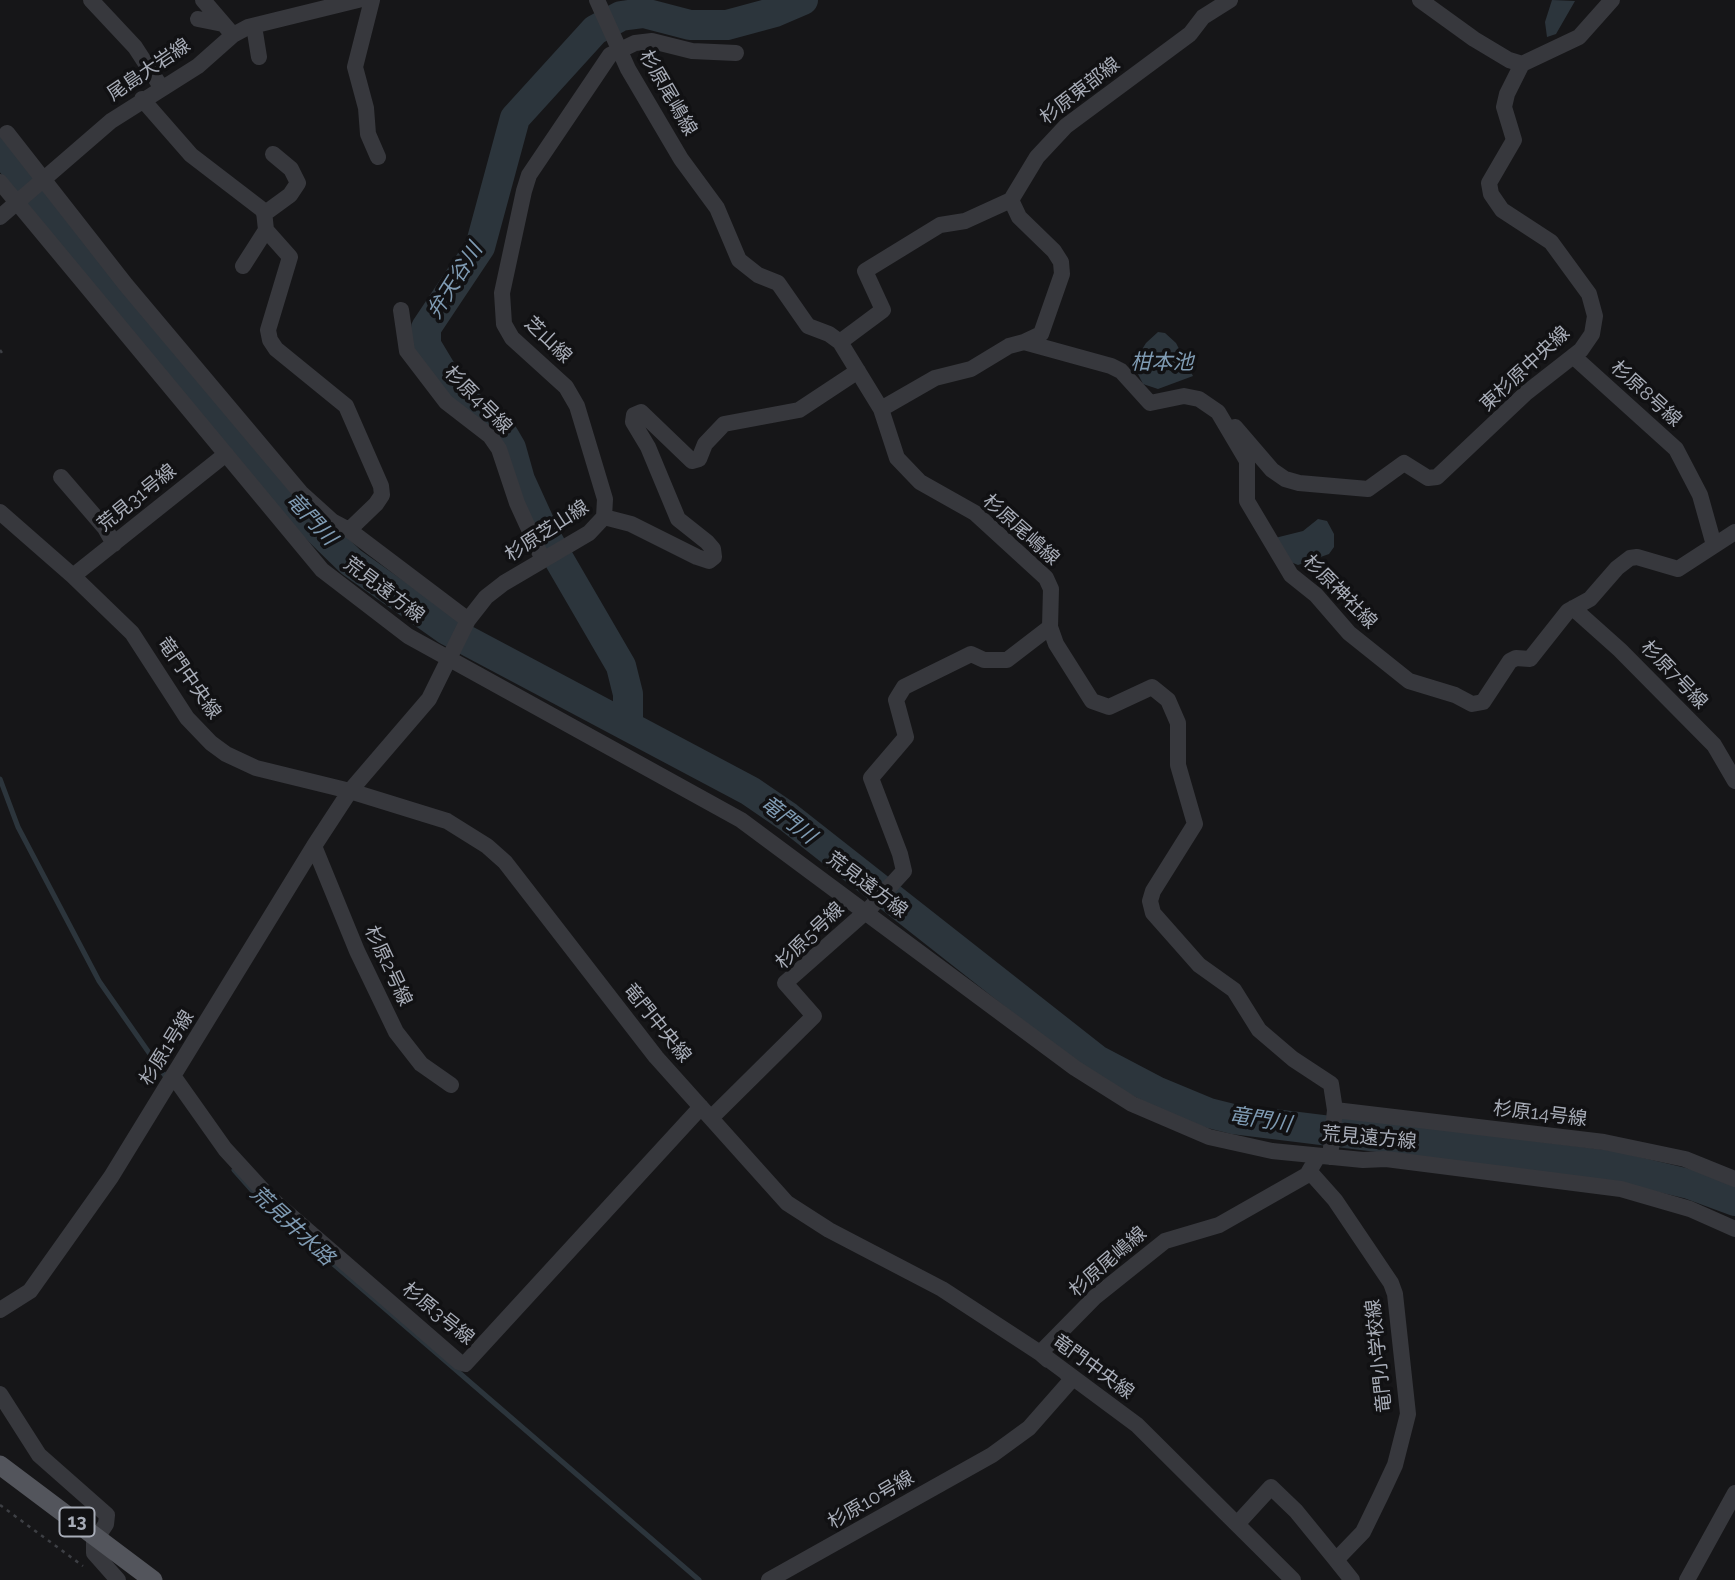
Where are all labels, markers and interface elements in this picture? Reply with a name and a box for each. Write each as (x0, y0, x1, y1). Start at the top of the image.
street label: 尾島大岩線 (103, 34, 195, 106)
street label: 杉原尾嶋線 (634, 46, 702, 140)
street label: 杉原東部線 (1036, 53, 1124, 129)
water label: 弁天谷川 (422, 239, 488, 323)
street label: 芝山線 (520, 312, 576, 368)
street label: 東杉原中央線 (1476, 322, 1574, 416)
water label: 柑本池 (1131, 350, 1193, 376)
street label: 杉原8号線 (1606, 356, 1686, 432)
street label: 杉原4号線 (439, 361, 517, 439)
street label: 荒見31号線 (93, 459, 181, 537)
water label: 竜門川 (280, 487, 342, 551)
street label: 杉原尾嶋線 (978, 490, 1064, 570)
street label: 杉原芝山線 (501, 496, 593, 566)
street label: 杉原神社線 (1298, 550, 1382, 634)
street label: 荒見遠方線 (339, 552, 429, 628)
street label: 竜門中央線 (152, 633, 226, 723)
street label: 杉原7号線 (1636, 636, 1712, 714)
water label: 竜門川 (755, 791, 821, 849)
street label: 荒見遠方線 (822, 847, 912, 923)
street label: 杉原5号線 (771, 898, 849, 974)
street label: 杉原2号線 (360, 922, 416, 1010)
street label: 竜門中央線 (618, 979, 696, 1067)
street label: 杉原1号線 (135, 1006, 199, 1090)
street label: 杉原14号線 (1492, 1097, 1588, 1131)
water label: 竜門川 (1227, 1103, 1293, 1137)
street label: 荒見遠方線 (1321, 1123, 1417, 1153)
water label: 荒見井水路 (245, 1181, 339, 1271)
street label: 杉原尾嶋線 (1065, 1222, 1151, 1302)
street label: 杉原3号線 (397, 1278, 479, 1350)
street label: 竜門小学校線 (1362, 1298, 1396, 1414)
street label: 竜門中央線 (1048, 1330, 1138, 1404)
street label: 杉原10号線 (824, 1466, 918, 1534)
road number: 13 (60, 1507, 94, 1536)

